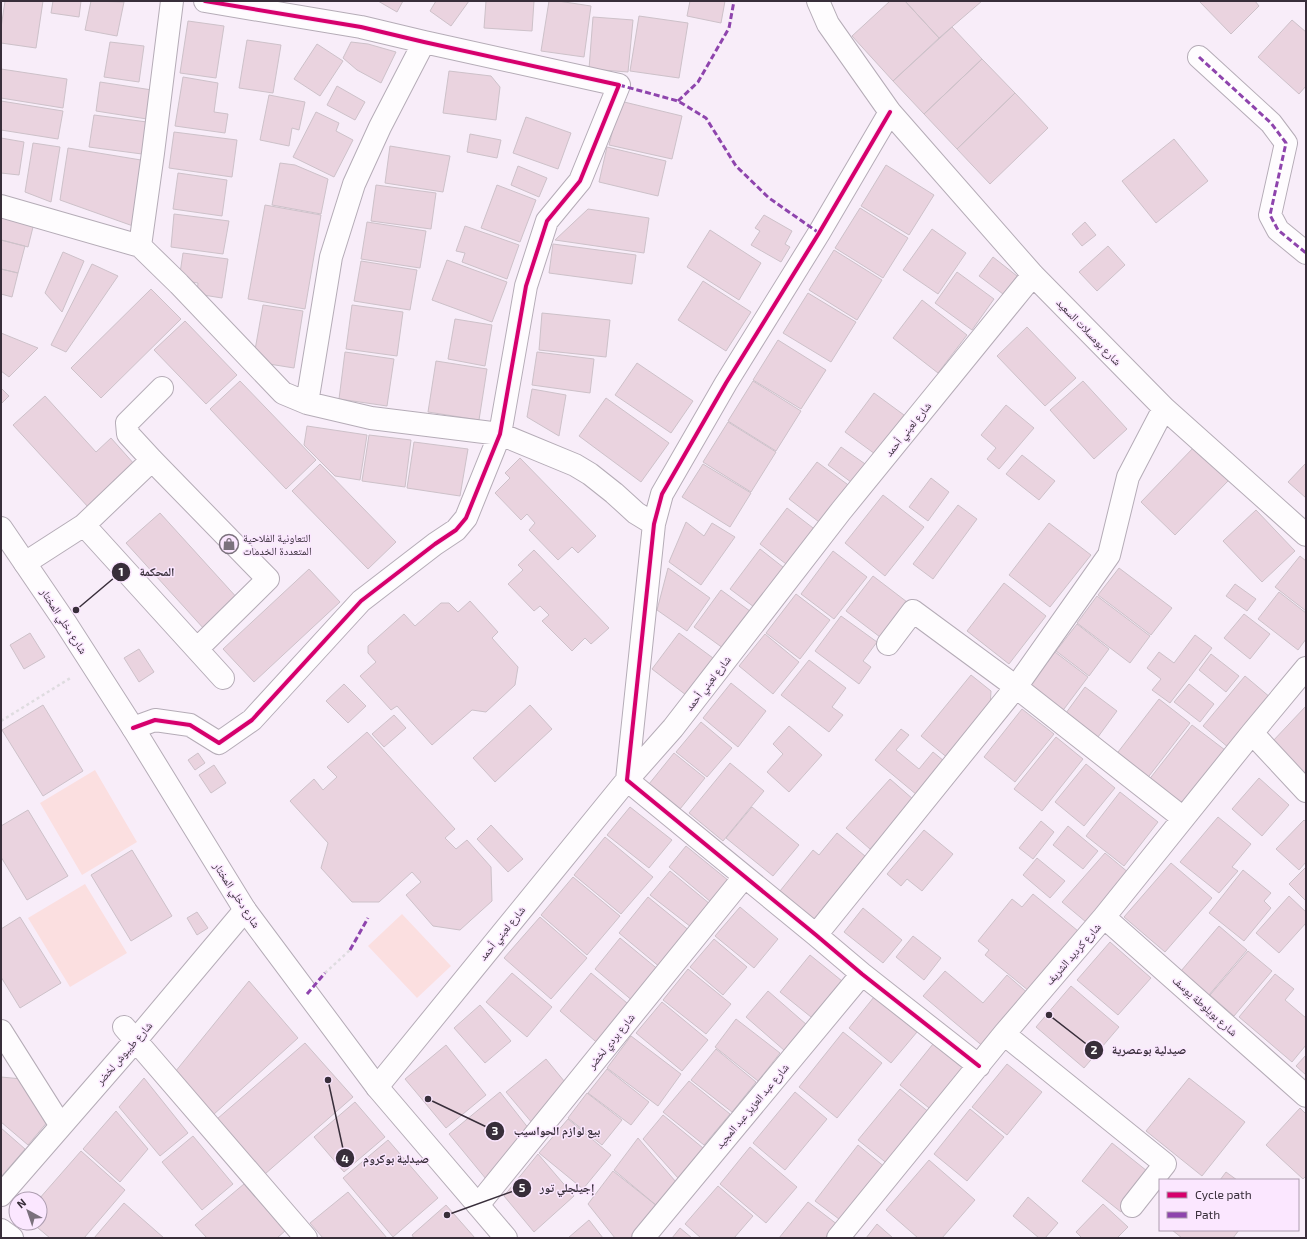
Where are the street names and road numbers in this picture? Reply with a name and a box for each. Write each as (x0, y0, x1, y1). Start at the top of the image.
street label: شارع بومسلات السعيد (1054, 296, 1124, 368)
street label: شارع لعبني أحمد (882, 399, 936, 460)
street label: شارع دخلي المختار (36, 585, 90, 657)
street label: شارع لعبني أحمد (682, 653, 735, 714)
street label: شارع دخلي المختار (209, 859, 263, 931)
street label: شارع لعبني أحمد (476, 903, 530, 964)
street label: شارع كرديد الشريف (1042, 920, 1104, 988)
street label: شارع بويلوطة يوسف (1169, 973, 1241, 1039)
street label: شارع بردي لخضر (584, 1010, 639, 1073)
street label: شارع طيبوش لخضر (92, 1019, 155, 1088)
street label: شارع عبد العزيز عبد المجيد (712, 1061, 792, 1151)

